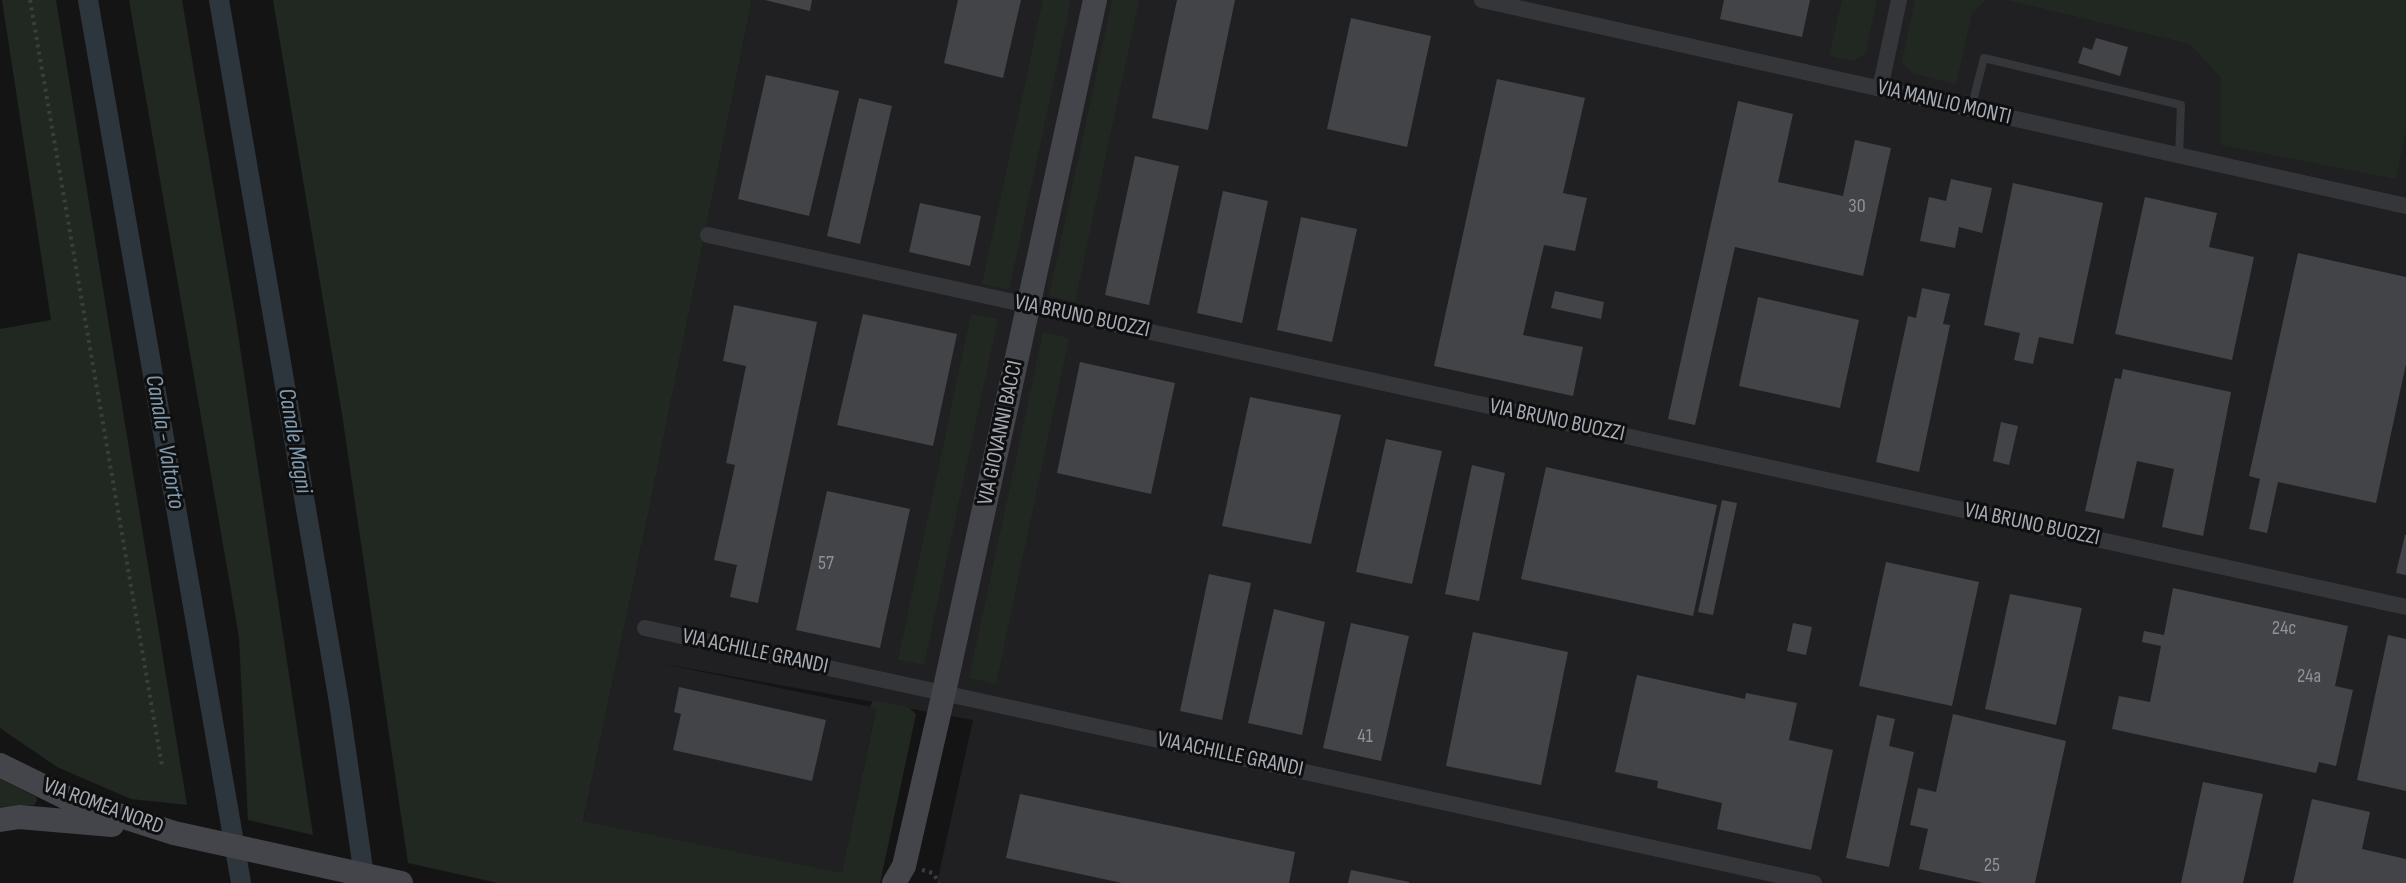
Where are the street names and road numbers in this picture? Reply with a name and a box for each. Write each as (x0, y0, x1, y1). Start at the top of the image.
street label: VIA MANLIO MONTI (1875, 75, 2013, 131)
street label: VIA BRUNO BUOZZI (1012, 290, 1152, 344)
street label: VIA GIOVANNI BACCI (973, 358, 1029, 508)
street label: VIA BRUNO BUOZZI (1487, 394, 1627, 448)
street label: VIA BRUNO BUOZZI (1962, 498, 2102, 552)
street label: VIA ACHILLE GRANDI (680, 624, 830, 680)
street label: VIA ACHILLE GRANDI (1155, 727, 1305, 783)
street label: VIA ROMEA NORD (39, 773, 167, 841)

